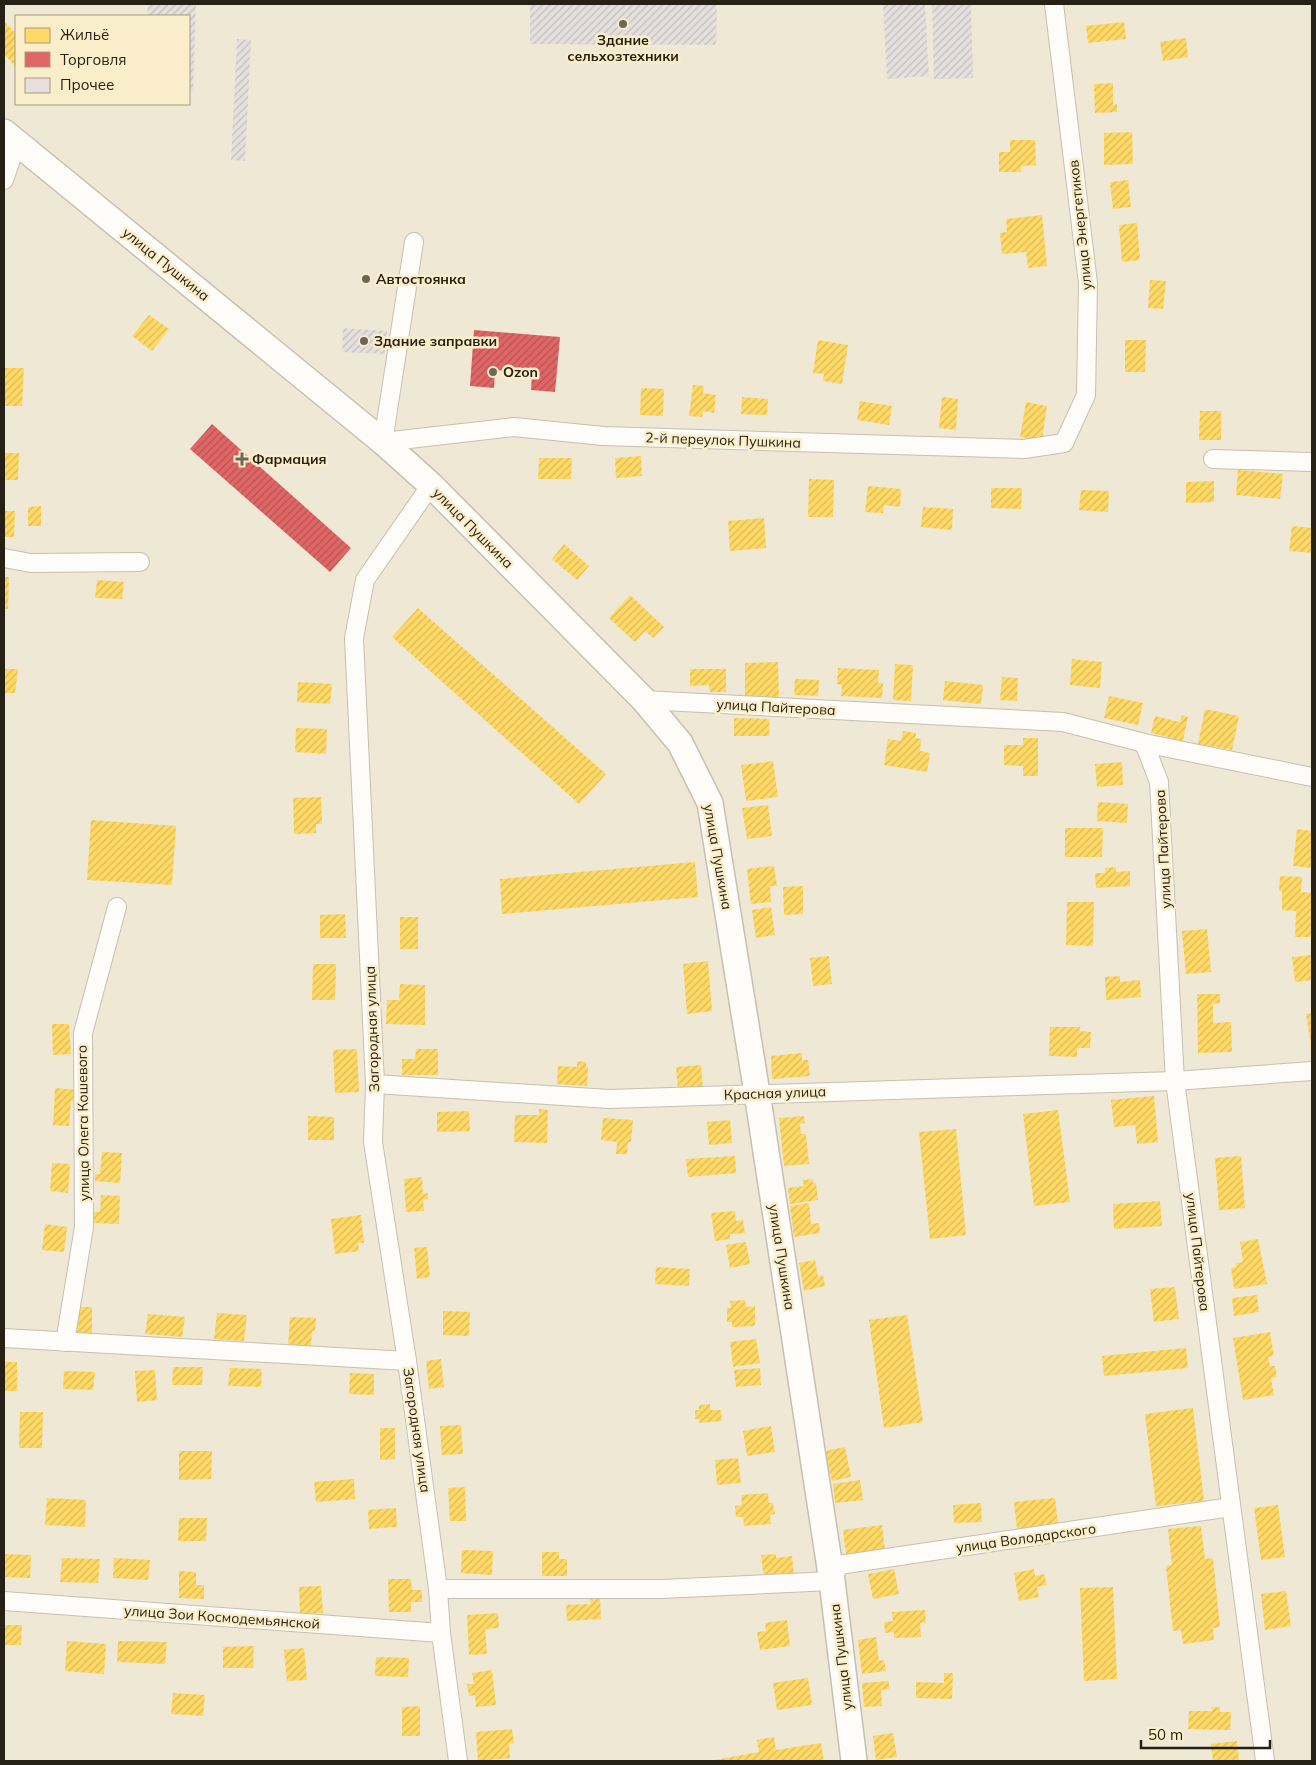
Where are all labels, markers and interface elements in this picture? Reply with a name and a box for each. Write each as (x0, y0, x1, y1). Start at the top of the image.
legend (15, 15, 190, 105)
marker: Здание сельхозтехники (617, 18, 629, 30)
text: Жильё (60, 25, 109, 44)
place label: Здание сельхозтехники (567, 31, 679, 65)
text: Торговля (60, 50, 127, 69)
text: Прочее (60, 75, 114, 94)
street label: улица Энергетиков (1064, 159, 1096, 291)
street label: улица Пушкина (119, 223, 213, 305)
place label: Автостоянка (376, 270, 466, 288)
marker: Автостоянка (360, 273, 372, 285)
place label: Здание заправки (374, 332, 497, 350)
marker: Здание заправки (358, 335, 370, 347)
place label: Ozon (503, 363, 538, 381)
marker: Ozon (487, 366, 499, 378)
street label: 2-й переулок Пушкина (645, 428, 801, 452)
place label: Фармация (252, 450, 327, 468)
marker: Фармация (236, 453, 248, 465)
street label: улица Пушкина (429, 484, 517, 572)
street label: улица Пайтерова (716, 695, 836, 719)
street label: улица Пайтерова (1151, 789, 1175, 909)
street label: улица Пушкина (700, 803, 736, 911)
street label: Загородная улица (361, 966, 383, 1092)
street label: улица Олега Кошевого (73, 1045, 93, 1201)
street label: Красная улица (724, 1082, 826, 1104)
street label: улица Пайтерова (1182, 1192, 1214, 1312)
street label: улица Пушкина (765, 1203, 799, 1311)
street label: Загородная улица (399, 1366, 435, 1494)
street label: улица Володарского (955, 1519, 1097, 1557)
street label: улица Зои Космодемьянской (124, 1601, 320, 1633)
street label: улица Пушкина (826, 1603, 856, 1711)
scale bar (1141, 1718, 1270, 1750)
text: 50 m (1148, 1725, 1183, 1744)

